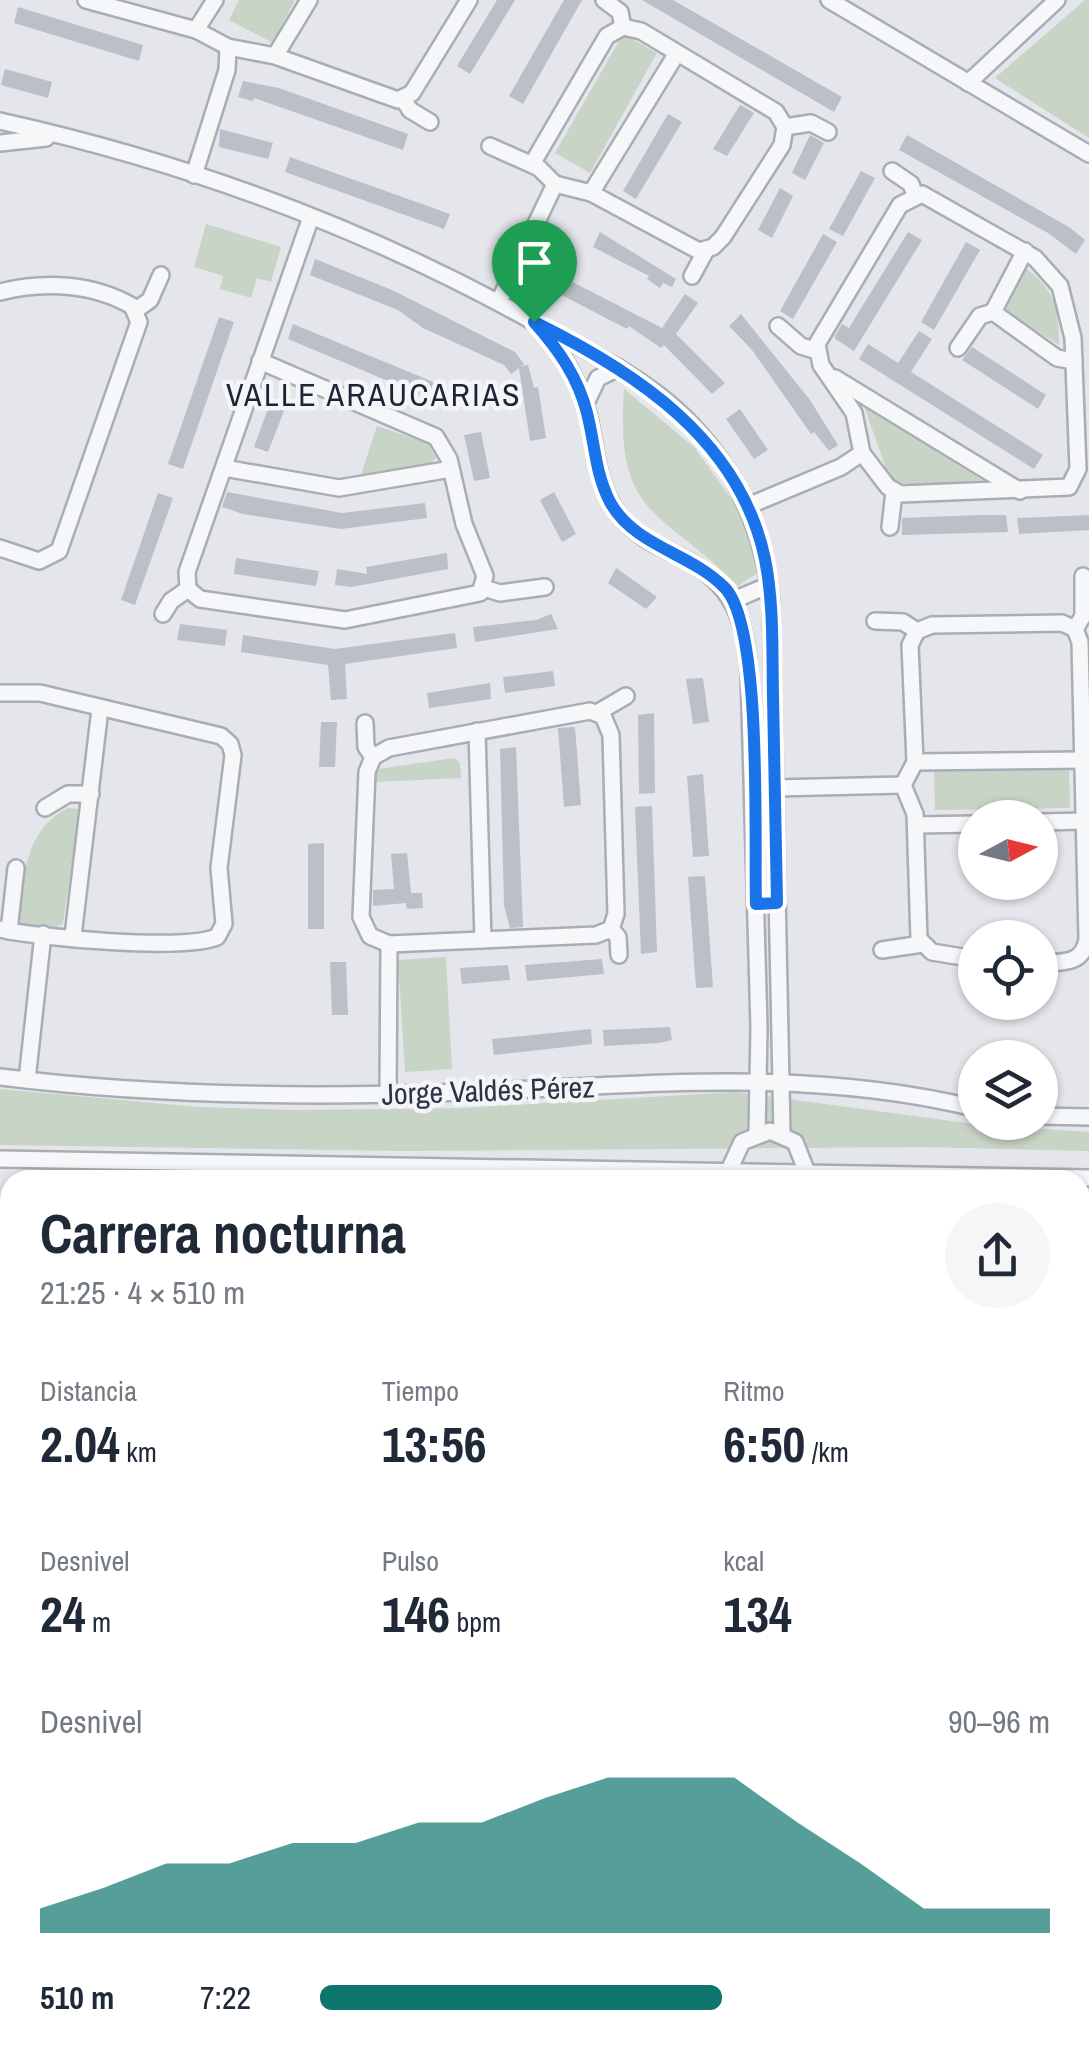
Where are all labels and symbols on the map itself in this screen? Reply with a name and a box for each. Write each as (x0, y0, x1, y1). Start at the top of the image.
pin (492, 220, 577, 323)
district label: VALLE ARAUCARIAS (226, 373, 522, 416)
north arrow (958, 800, 1058, 900)
street label: Jorge Valdés Pérez (381, 1066, 595, 1114)

